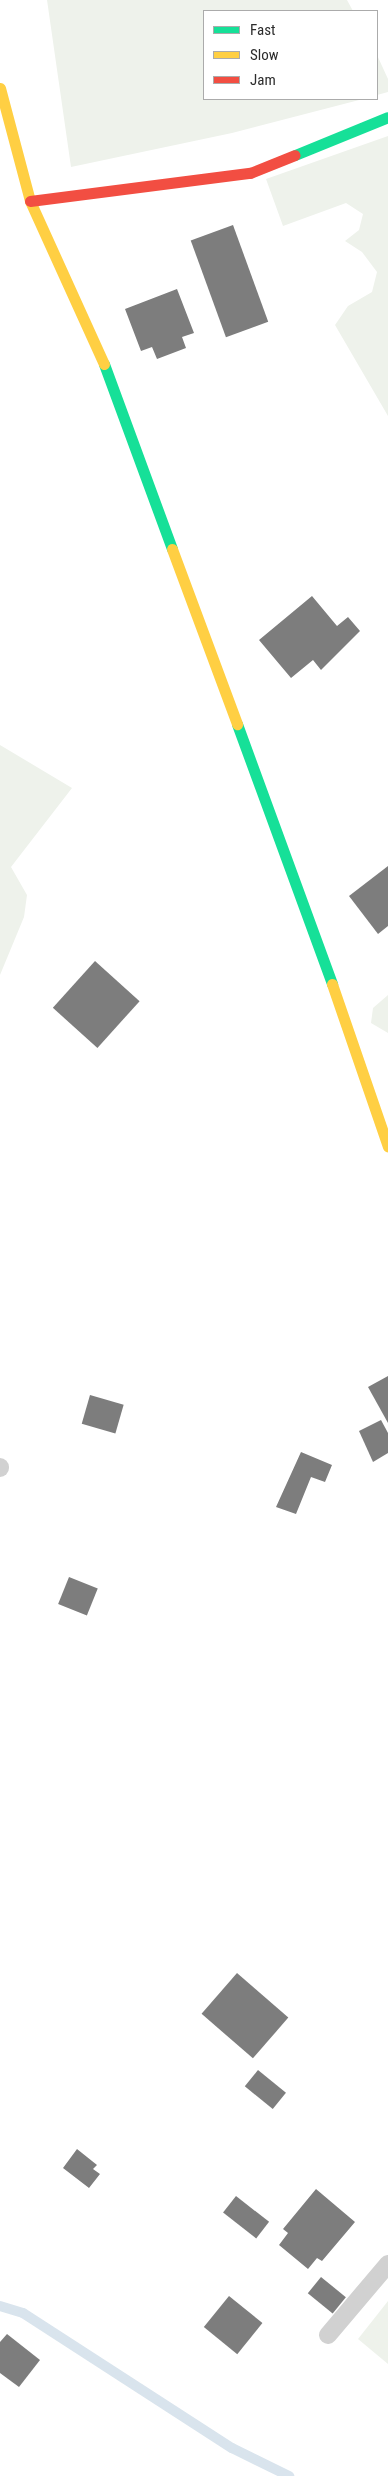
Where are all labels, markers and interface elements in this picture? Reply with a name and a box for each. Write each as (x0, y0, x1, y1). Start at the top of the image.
legend (203, 10, 378, 100)
text: Fast (250, 21, 275, 39)
text: Slow (250, 46, 279, 64)
text: Jam (250, 71, 276, 89)

